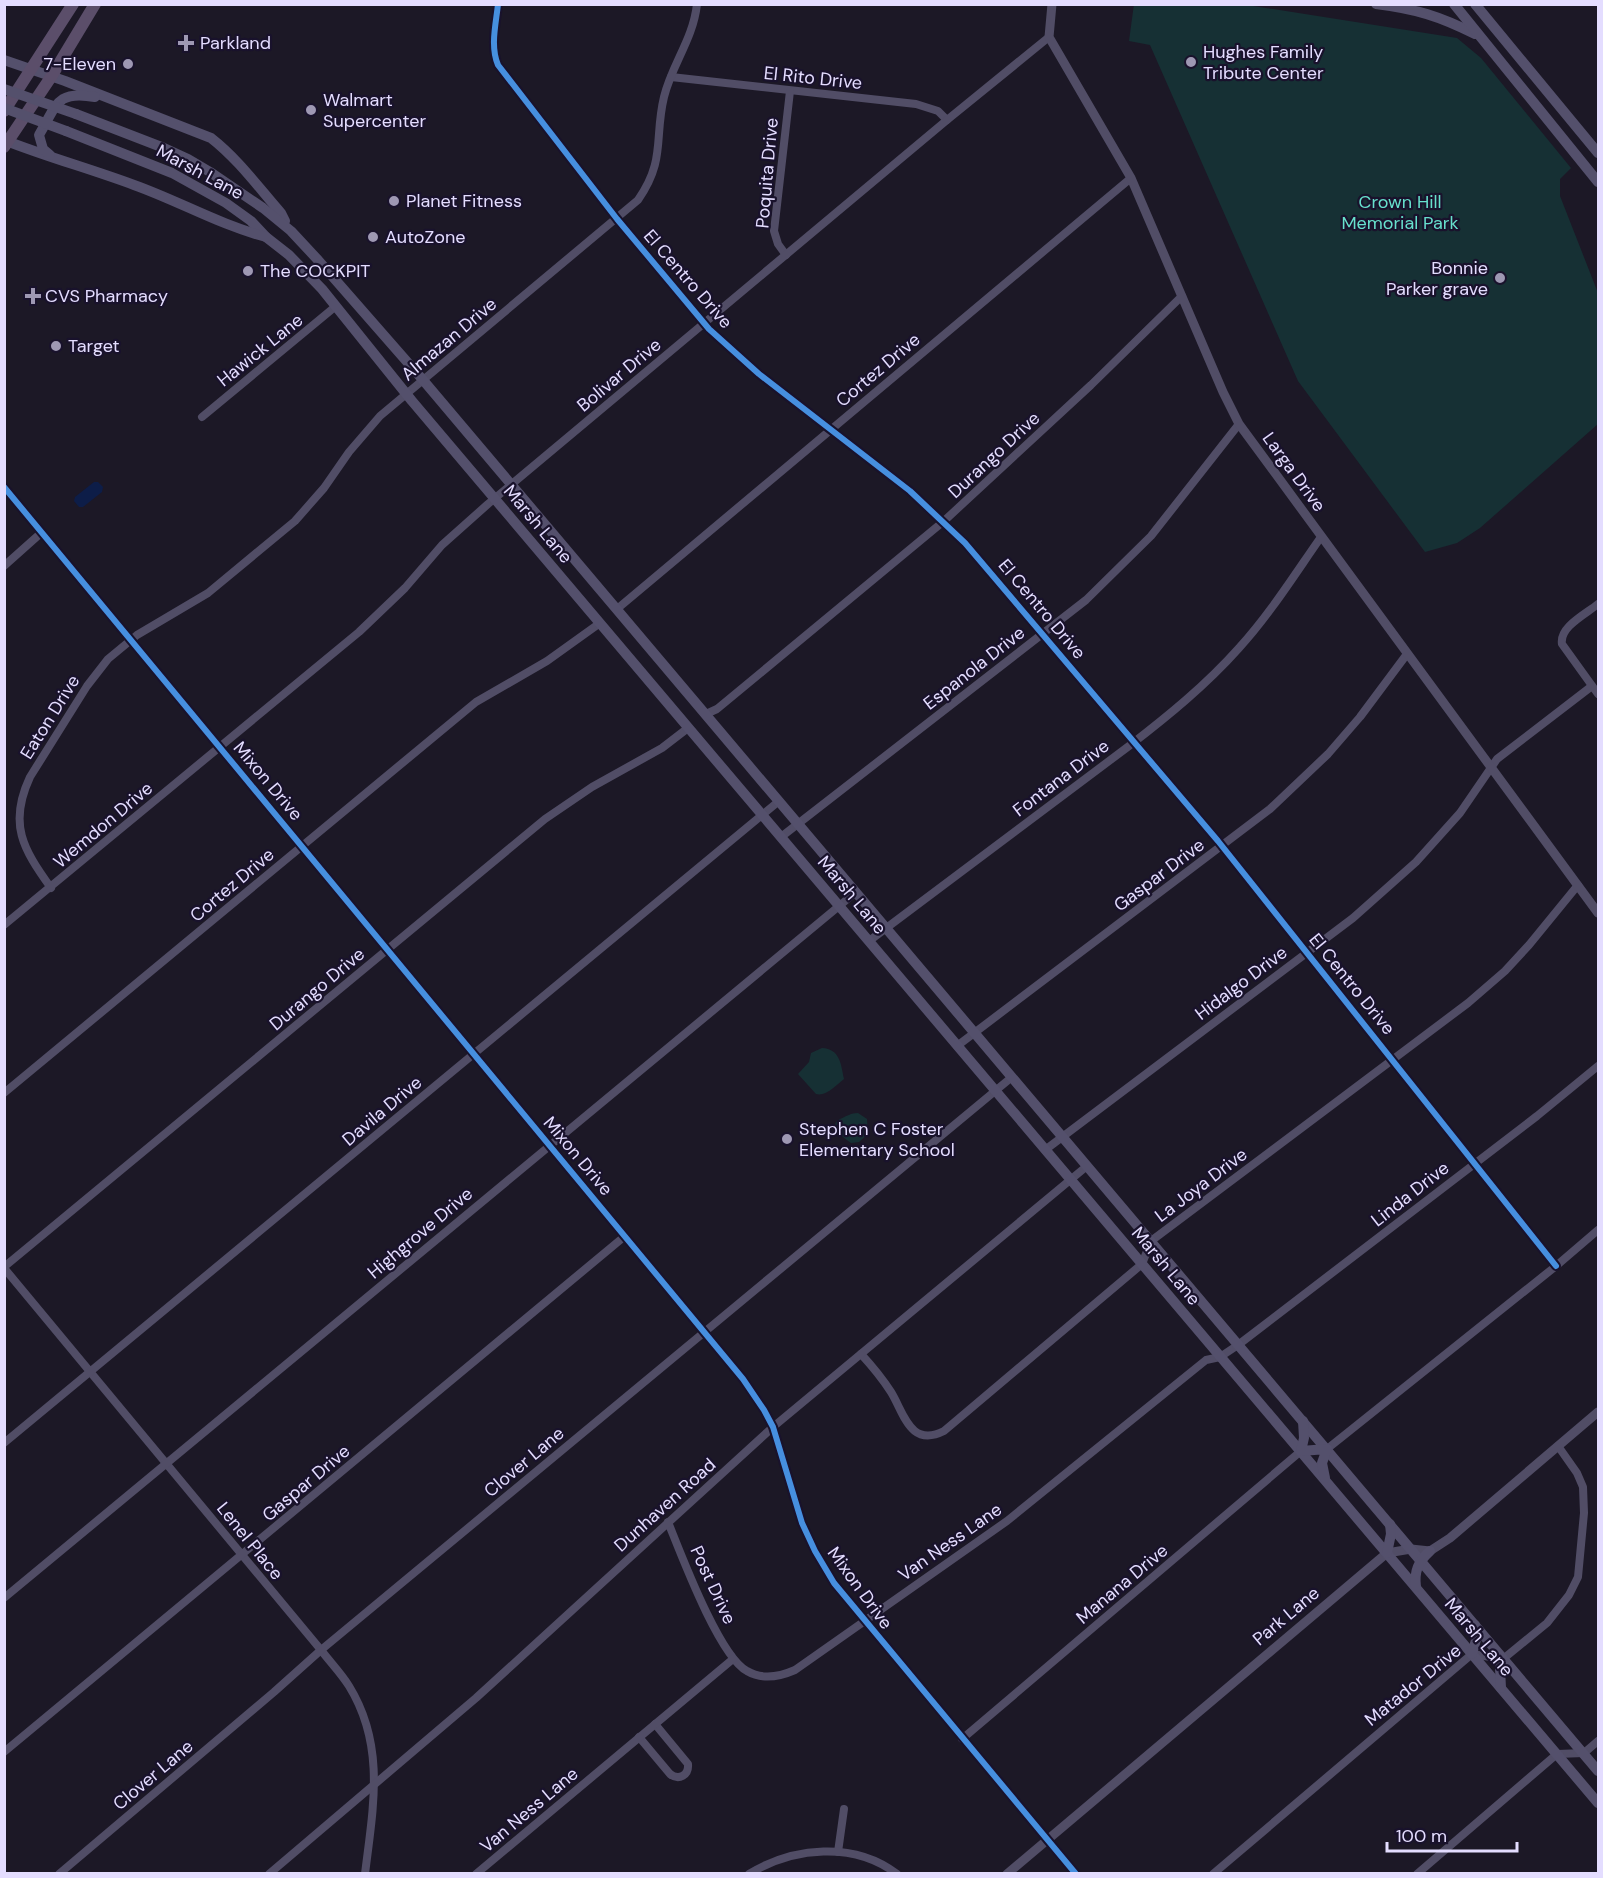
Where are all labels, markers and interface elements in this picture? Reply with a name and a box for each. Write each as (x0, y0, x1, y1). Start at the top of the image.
place label: Parkland (200, 31, 271, 55)
marker: Parkland (177, 34, 195, 52)
place label: Hughes Family Tribute Center (1203, 40, 1324, 85)
place label: 7-Eleven (44, 52, 116, 76)
marker: Hughes Family Tribute Center (1184, 55, 1198, 69)
marker: 7-Eleven (121, 57, 135, 71)
street label: El Rito Drive (763, 61, 863, 95)
place label: Walmart Supercenter (323, 88, 426, 133)
marker: Walmart Supercenter (304, 103, 318, 117)
street label: Poquita Drive (750, 117, 784, 229)
street label: Marsh Lane (152, 139, 248, 205)
place label: Planet Fitness (406, 189, 522, 213)
park label: Crown Hill Memorial Park (1341, 190, 1459, 235)
marker: Planet Fitness (387, 194, 401, 208)
street label: El Centro Drive (638, 224, 738, 334)
place label: AutoZone (385, 225, 466, 249)
marker: AutoZone (366, 230, 380, 244)
place label: Bonnie Parker grave (1386, 256, 1488, 301)
place label: The COCKPIT (260, 259, 370, 283)
marker: The COCKPIT (241, 264, 255, 278)
marker: Bonnie Parker grave (1493, 271, 1507, 285)
place label: CVS Pharmacy (45, 284, 168, 308)
marker: CVS Pharmacy (26, 289, 40, 303)
street label: Almazan Drive (396, 292, 502, 386)
street label: Hawick Lane (212, 308, 308, 392)
street label: Cortez Drive (831, 328, 925, 412)
street label: Bolivar Drive (572, 333, 666, 417)
place label: Target (68, 334, 120, 358)
marker: Target (49, 339, 63, 353)
street label: Durango Drive (943, 406, 1045, 504)
street label: Larga Drive (1257, 427, 1331, 517)
street label: Marsh Lane (498, 480, 578, 568)
street label: El Centro Drive (993, 554, 1091, 664)
street label: Espanola Drive (918, 621, 1030, 715)
street label: Eaton Drive (15, 670, 85, 764)
street label: Fontana Drive (1008, 734, 1114, 822)
street label: Mixon Drive (228, 736, 308, 826)
street label: Wemdon Drive (48, 776, 158, 874)
street label: Gaspar Drive (1109, 833, 1209, 917)
street label: Cortez Drive (185, 843, 279, 927)
street label: Marsh Lane (812, 851, 892, 939)
street label: El Centro Drive (1304, 928, 1400, 1040)
street label: Hidalgo Drive (1190, 940, 1292, 1026)
street label: Durango Drive (264, 942, 370, 1036)
street label: Davila Drive (337, 1071, 427, 1151)
street label: Mixon Drive (538, 1111, 618, 1201)
place label: Stephen C Foster Elementary School (799, 1117, 955, 1162)
marker: Stephen C Foster Elementary School (780, 1132, 794, 1146)
street label: La Joya Drive (1150, 1142, 1252, 1228)
street label: Linda Drive (1366, 1156, 1454, 1232)
street label: Highgrove Drive (362, 1182, 478, 1284)
street label: Marsh Lane (1126, 1222, 1206, 1310)
street label: Clover Lane (479, 1421, 569, 1503)
street label: Gaspar Drive (257, 1439, 355, 1527)
street label: Dunhaven Road (609, 1453, 721, 1557)
street label: Lenel Place (211, 1497, 289, 1585)
street label: Van Ness Lane (893, 1497, 1007, 1587)
street label: Manana Drive (1071, 1539, 1173, 1629)
street label: Post Drive (684, 1542, 742, 1628)
street label: Mixon Drive (822, 1542, 898, 1634)
street label: Park Lane (1248, 1581, 1324, 1651)
street label: Marsh Lane (1439, 1593, 1519, 1681)
street label: Matador Drive (1360, 1639, 1466, 1731)
street label: Clover Lane (108, 1734, 198, 1816)
street label: Van Ness Lane (475, 1762, 583, 1858)
scale bar (1387, 1815, 1518, 1853)
text: 100 m (1396, 1824, 1447, 1848)

